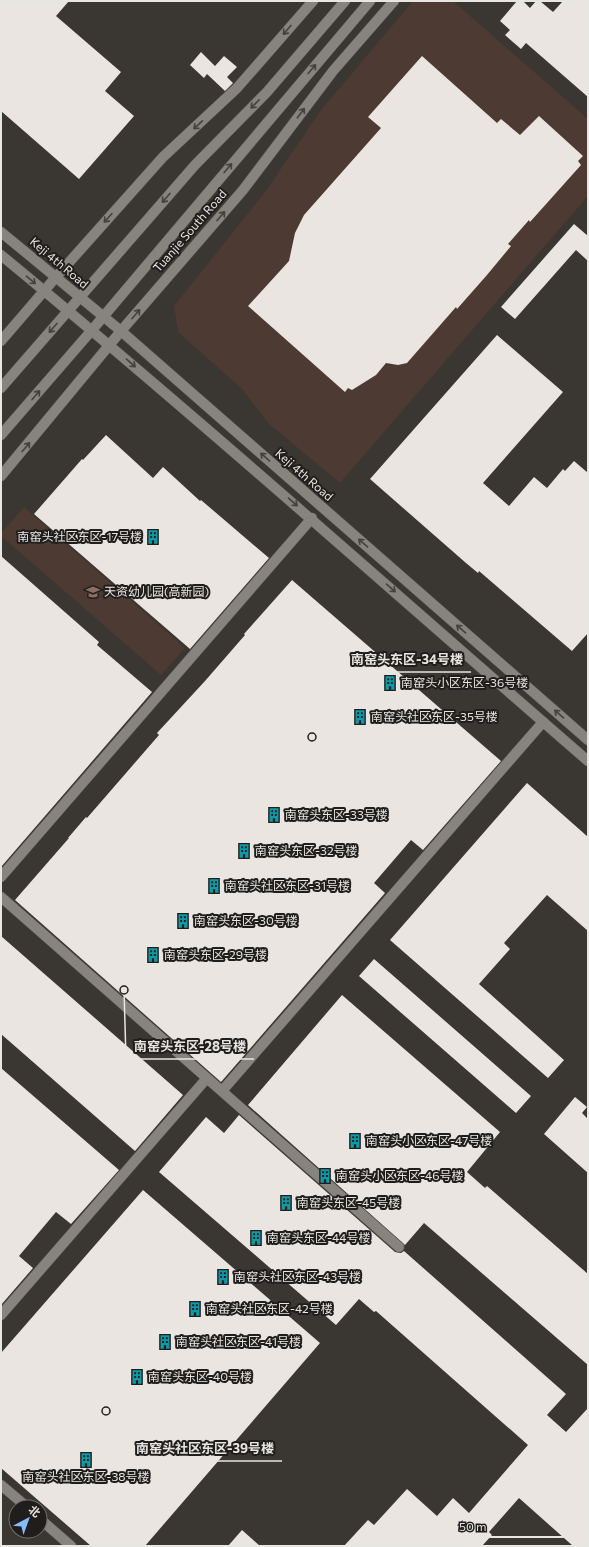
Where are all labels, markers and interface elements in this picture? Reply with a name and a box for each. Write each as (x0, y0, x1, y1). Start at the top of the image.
one-way arrow (283, 25, 292, 36)
one-way arrow (308, 63, 317, 74)
one-way arrow (250, 99, 260, 109)
one-way arrow (296, 108, 305, 119)
one-way arrow (193, 120, 203, 129)
one-way arrow (224, 163, 233, 173)
street label: Tuanjie South Road (150, 186, 229, 274)
one-way arrow (161, 193, 170, 204)
one-way arrow (216, 210, 225, 221)
one-way arrow (104, 213, 113, 223)
street label: Keji 4th Road (28, 234, 92, 291)
one-way arrow (26, 275, 36, 284)
one-way arrow (131, 309, 140, 319)
one-way arrow (48, 323, 57, 333)
one-way arrow (125, 358, 135, 367)
one-way arrow (31, 390, 40, 400)
one-way arrow (22, 441, 31, 452)
street label: Keji 4th Road (273, 445, 336, 503)
one-way arrow (260, 453, 270, 462)
one-way arrow (288, 498, 299, 507)
place label: 南窑头社区东区-17号楼 (17, 529, 142, 543)
building icon: 南窑头社区东区-17号楼 (145, 529, 161, 545)
one-way arrow (358, 539, 368, 548)
one-way arrow (386, 583, 396, 593)
school or university icon: 天资幼儿园(高新园) (85, 584, 101, 600)
place label: 天资幼儿园(高新园) (104, 584, 209, 598)
one-way arrow (455, 624, 466, 633)
callout: 南窑头东区-34号楼 (343, 647, 471, 672)
text: 南窑头东区-34号楼 (351, 651, 463, 667)
building icon: 南窑头小区东区-36号楼 (382, 675, 398, 691)
place label: 南窑头小区东区-36号楼 (401, 675, 528, 689)
building icon: 南窑头社区东区-35号楼 (352, 709, 368, 725)
place label: 南窑头社区东区-35号楼 (371, 709, 498, 723)
one-way arrow (553, 710, 564, 719)
building icon: 南窑头东区-33号楼 (266, 807, 282, 823)
place label: 南窑头东区-33号楼 (285, 807, 388, 821)
building icon: 南窑头东区-32号楼 (236, 843, 252, 859)
place label: 南窑头东区-32号楼 (255, 843, 358, 857)
building icon: 南窑头社区东区-31号楼 (206, 878, 222, 894)
place label: 南窑头社区东区-31号楼 (225, 878, 350, 892)
building icon: 南窑头东区-30号楼 (175, 913, 191, 929)
place label: 南窑头东区-30号楼 (194, 913, 298, 927)
building icon: 南窑头东区-29号楼 (145, 947, 161, 963)
place label: 南窑头东区-29号楼 (164, 947, 267, 961)
callout: 南窑头东区-28号楼 (126, 1034, 254, 1059)
text: 南窑头东区-28号楼 (134, 1038, 246, 1054)
building icon: 南窑头小区东区-47号楼 (347, 1133, 363, 1149)
place label: 南窑头小区东区-47号楼 (366, 1133, 492, 1147)
building icon: 南窑头小区东区-46号楼 (317, 1168, 333, 1184)
place label: 南窑头小区东区-46号楼 (336, 1168, 464, 1182)
building icon: 南窑头东区-45号楼 (278, 1195, 294, 1211)
place label: 南窑头东区-45号楼 (297, 1195, 400, 1209)
building icon: 南窑头东区-44号楼 (248, 1230, 264, 1246)
place label: 南窑头东区-44号楼 (267, 1230, 370, 1244)
building icon: 南窑头社区东区-43号楼 (215, 1269, 231, 1285)
place label: 南窑头社区东区-43号楼 (234, 1269, 361, 1283)
building icon: 南窑头社区东区-42号楼 (187, 1301, 203, 1317)
place label: 南窑头社区东区-42号楼 (206, 1301, 333, 1315)
building icon: 南窑头社区东区-41号楼 (157, 1334, 173, 1350)
place label: 南窑头社区东区-41号楼 (176, 1334, 301, 1348)
building icon: 南窑头东区-40号楼 (129, 1369, 145, 1385)
place label: 南窑头东区-40号楼 (148, 1369, 252, 1383)
callout: 南窑头社区东区-39号楼 (128, 1436, 282, 1461)
text: 南窑头社区东区-39号楼 (136, 1440, 274, 1456)
building icon: 南窑头社区东区-38号楼 (78, 1452, 94, 1468)
place label: 南窑头社区东区-38号楼 (22, 1469, 150, 1483)
north arrow (8, 1499, 48, 1539)
text: 北 (26, 1503, 43, 1520)
scale bar (453, 1513, 570, 1539)
text: 50 m (459, 1519, 487, 1533)

